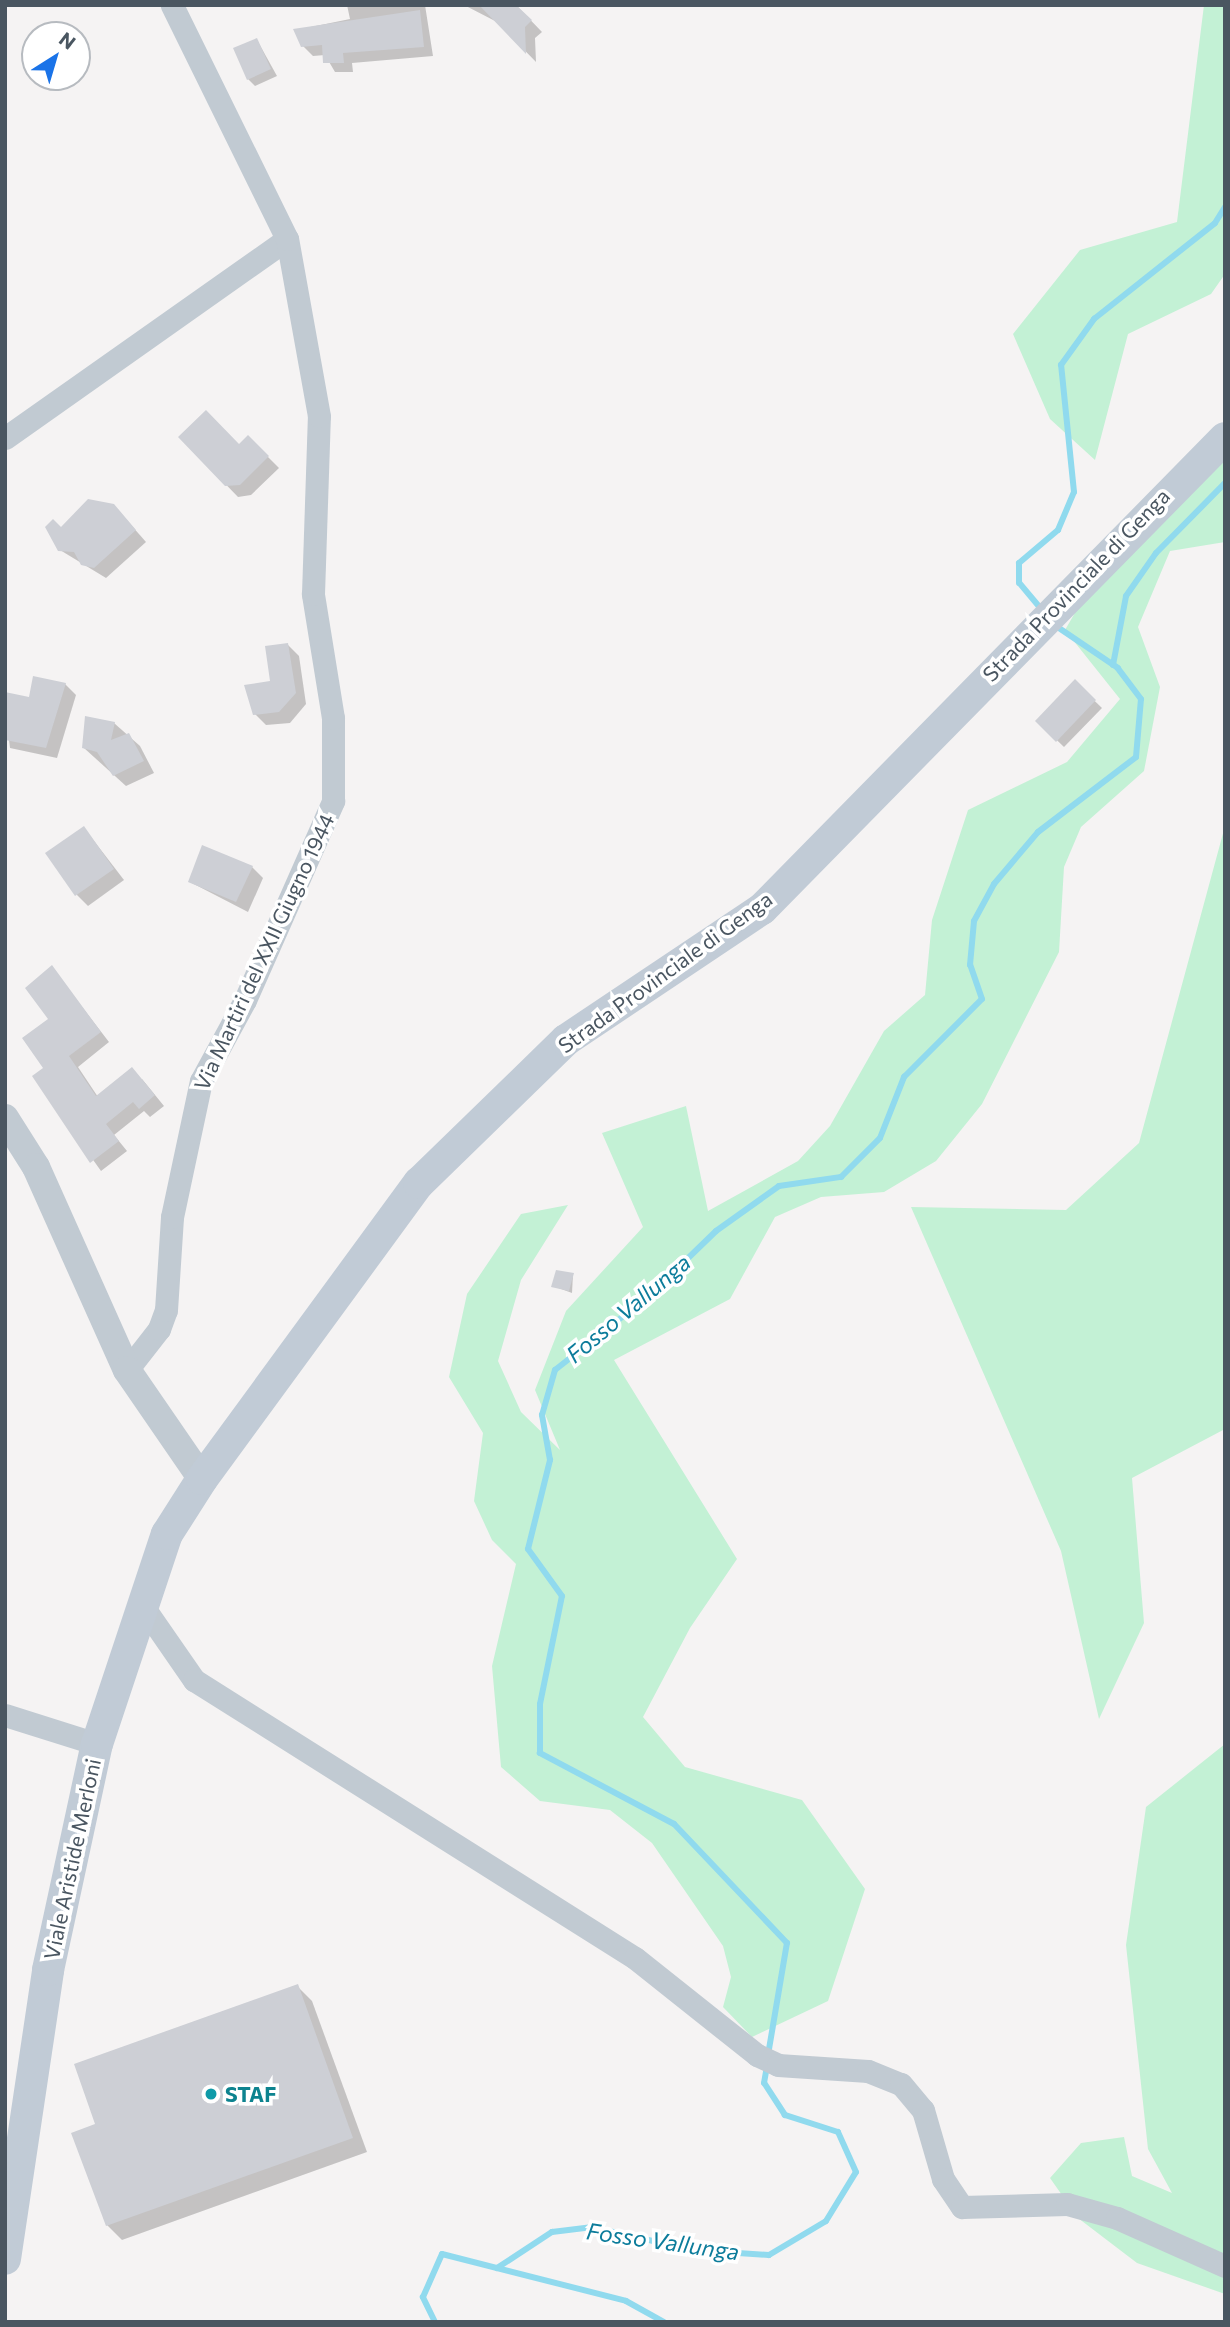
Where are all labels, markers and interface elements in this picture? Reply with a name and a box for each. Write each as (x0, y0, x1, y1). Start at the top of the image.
north arrow (21, 21, 91, 91)
text: N (55, 27, 80, 54)
street label: Strada Provinciale di Genga (977, 483, 1175, 687)
street label: Via Martiri del XXII Giugno 1944 (189, 810, 339, 1094)
street label: Strada Provinciale di Genga (553, 886, 777, 1058)
water label: Fosso Vallunga (560, 1248, 696, 1368)
street label: Viale Aristide Merloni (38, 1756, 106, 1962)
place label: STAF (225, 2081, 276, 2107)
marker: STAF (203, 2086, 219, 2102)
water label: Fosso Vallunga (585, 2217, 741, 2265)

